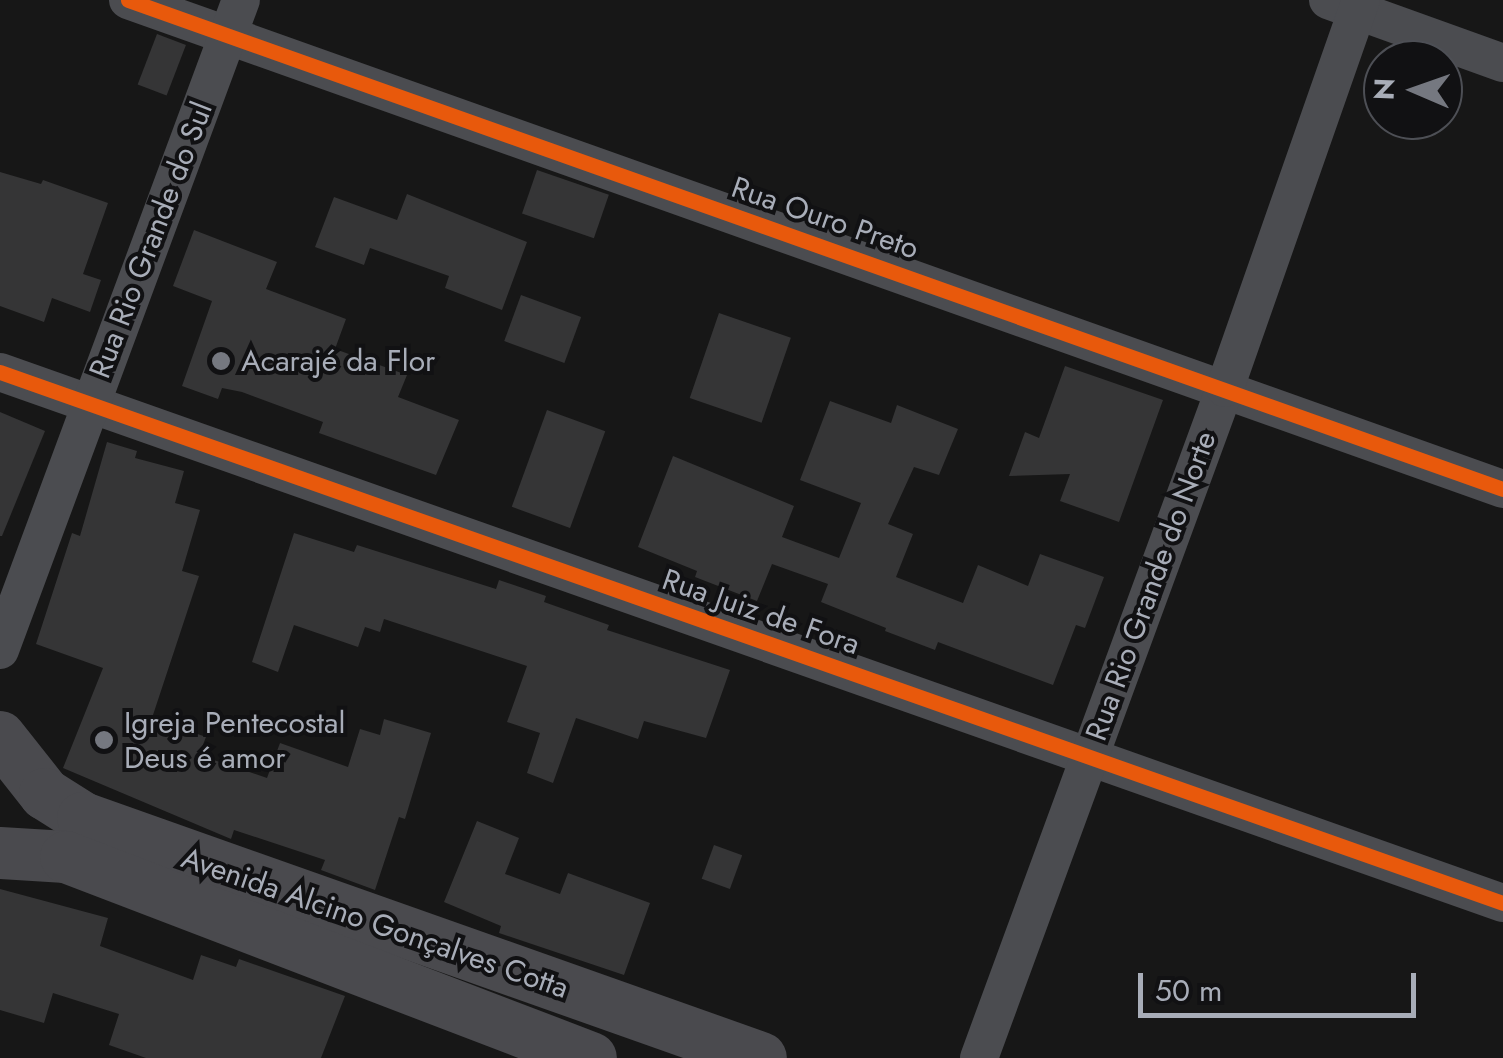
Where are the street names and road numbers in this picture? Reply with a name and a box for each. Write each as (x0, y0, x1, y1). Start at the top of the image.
street label: Rua Rio Grande do Sul (82, 97, 220, 383)
street label: Rua Ouro Preto (727, 169, 923, 267)
street label: Rua Rio Grande do Norte (1078, 427, 1224, 745)
street label: Rua Juiz de Fora (658, 561, 864, 663)
street label: Avenida Alcino Gonçalves Cotta (177, 840, 573, 1006)

